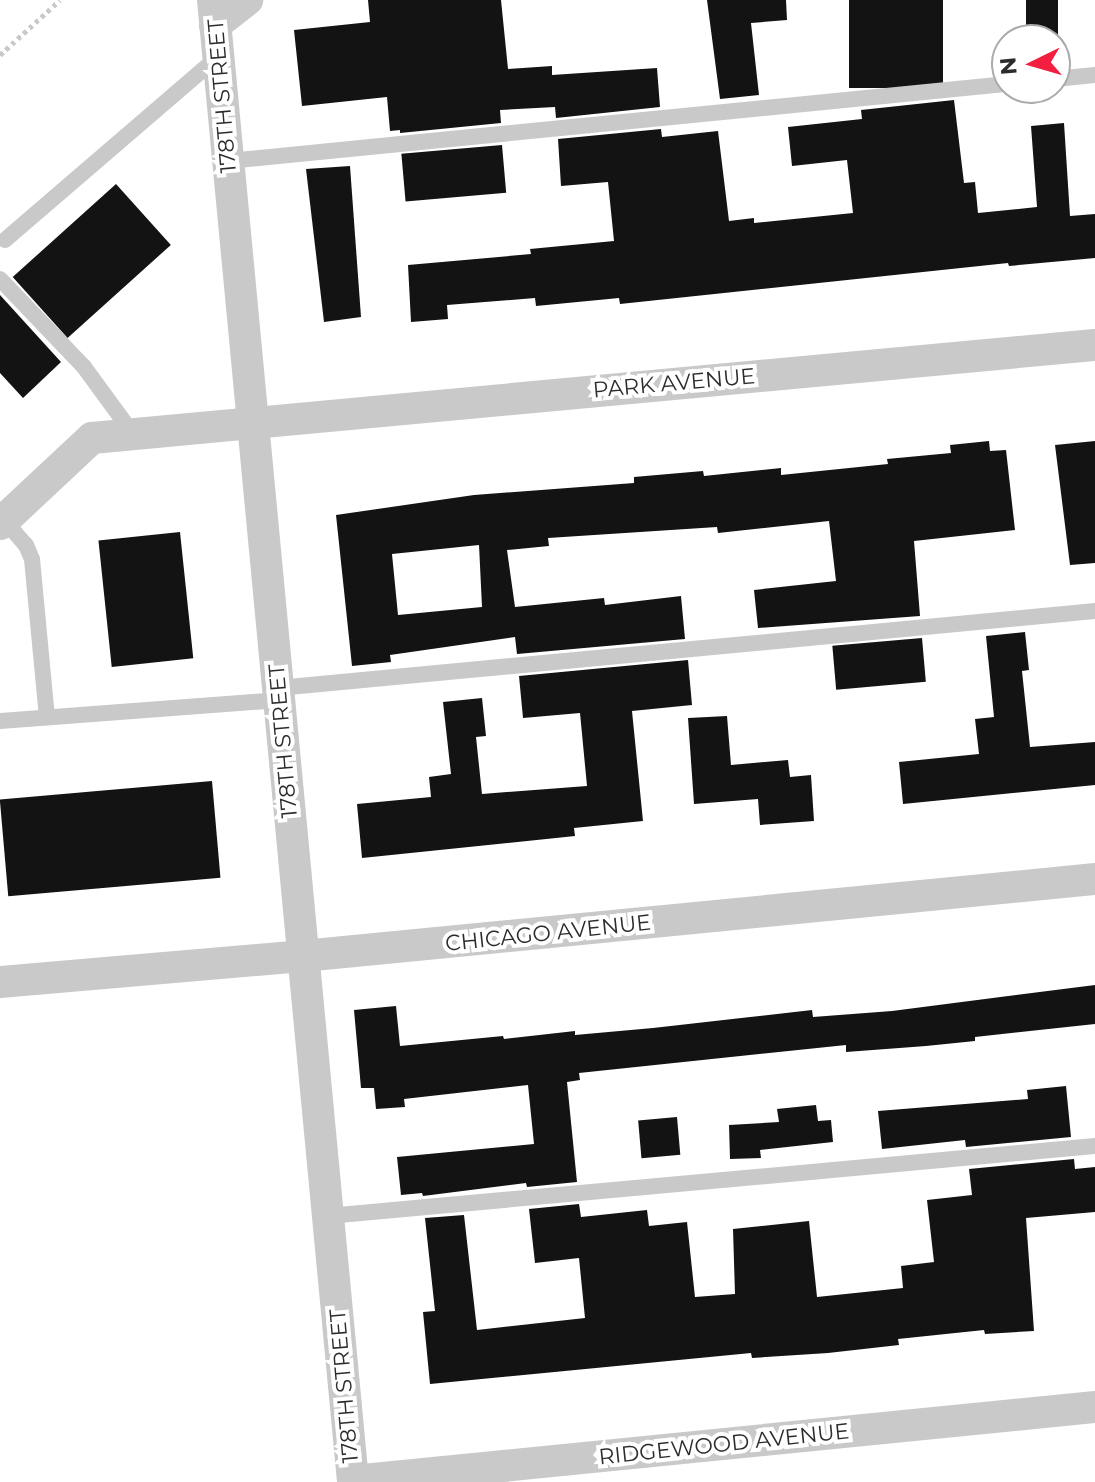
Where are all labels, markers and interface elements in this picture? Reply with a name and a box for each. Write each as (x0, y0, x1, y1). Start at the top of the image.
street label: 178TH STREET (202, 18, 242, 174)
north arrow (991, 24, 1071, 104)
text: N (994, 56, 1023, 76)
street label: PARK AVENUE (592, 363, 756, 403)
street label: 178TH STREET (263, 663, 303, 819)
street label: CHICAGO AVENUE (444, 909, 652, 957)
street label: 178TH STREET (324, 1308, 364, 1464)
street label: RIDGEWOOD AVENUE (597, 1418, 851, 1470)

